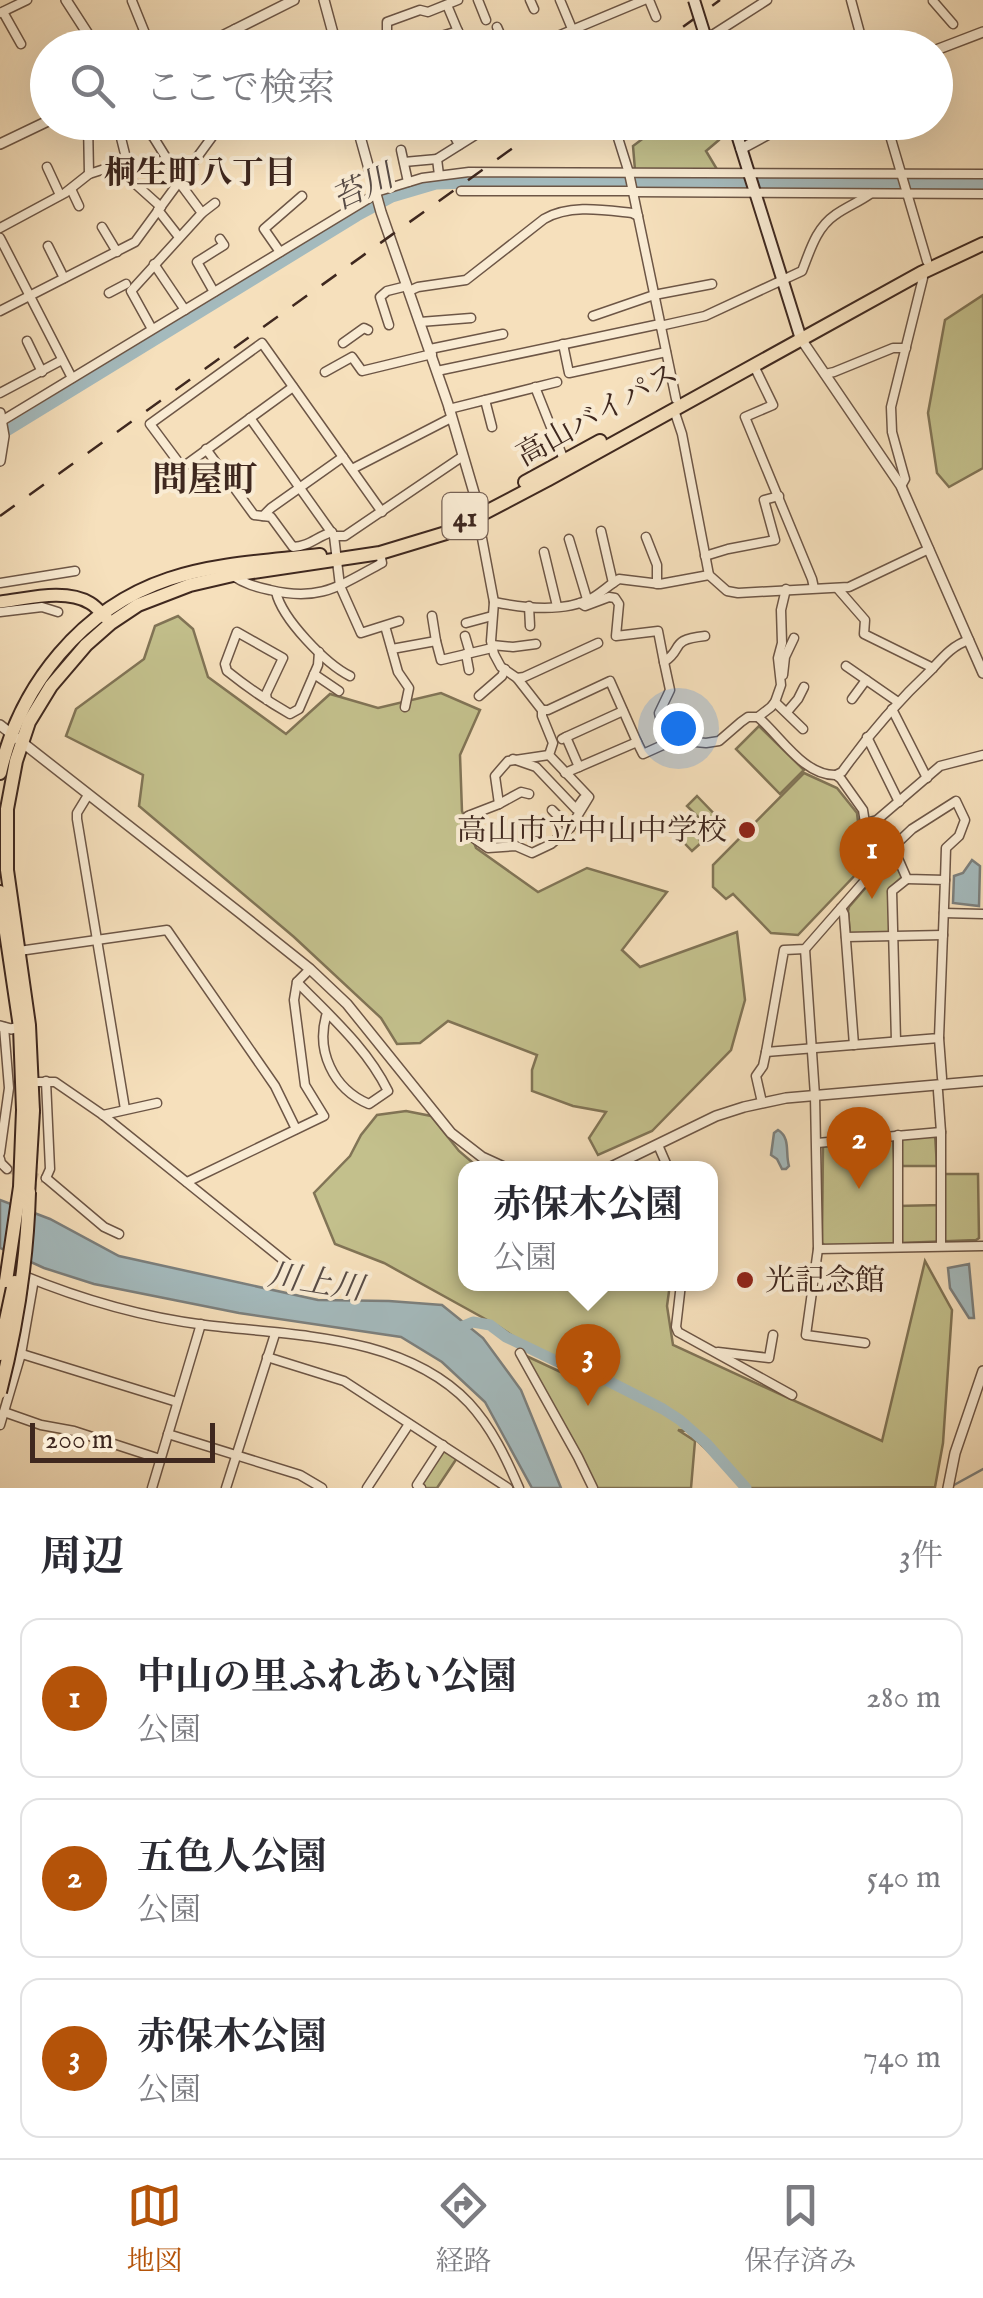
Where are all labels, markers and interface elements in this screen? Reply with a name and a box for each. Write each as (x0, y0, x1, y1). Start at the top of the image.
search box (30, 30, 953, 140)
icon: search (65, 58, 120, 113)
text: ここで検索 (145, 66, 335, 114)
district label: 桐生町八丁目 (104, 154, 296, 195)
water label: 苔川 (325, 156, 403, 221)
street label: 高山バイパス (510, 356, 686, 476)
district label: 問屋町 (152, 459, 258, 504)
road number: 41 (442, 493, 488, 539)
your location (653, 703, 704, 754)
place label: 高山市立中山中学校 (457, 813, 727, 851)
pin: 1 (840, 816, 904, 899)
marker: 高山市立中山中学校 (736, 819, 758, 841)
pin: 2 (826, 1106, 892, 1189)
popup (458, 1161, 718, 1291)
text: 赤保木公園 (493, 1183, 683, 1231)
text: 公園 (493, 1239, 557, 1280)
water label: 川上川 (265, 1256, 369, 1312)
place label: 光記念館 (765, 1263, 885, 1301)
marker: 光記念館 (734, 1269, 756, 1291)
pin: 3 (556, 1324, 620, 1406)
scale bar (30, 1418, 215, 1462)
text: 200 m (45, 1423, 113, 1458)
text: 周辺 (40, 1532, 124, 1585)
text: 3件 (899, 1537, 943, 1578)
text: 中山の里ふれあい公園 (137, 1655, 517, 1703)
text: 1 (69, 1678, 80, 1719)
text: 280 m (866, 1678, 941, 1719)
text: 公園 (137, 1711, 201, 1752)
text: 五色人公園 (137, 1835, 327, 1883)
text: 2 (67, 1858, 82, 1899)
text: 540 m (866, 1858, 941, 1899)
text: 公園 (137, 1891, 201, 1932)
text: 赤保木公園 (137, 2015, 327, 2063)
text: 3 (69, 2038, 80, 2079)
text: 740 m (863, 2038, 941, 2079)
text: 公園 (137, 2071, 201, 2112)
tab: 地図 (126, 2178, 183, 2280)
tab: 経路 (435, 2178, 492, 2280)
tab: 保存済み (744, 2178, 857, 2280)

